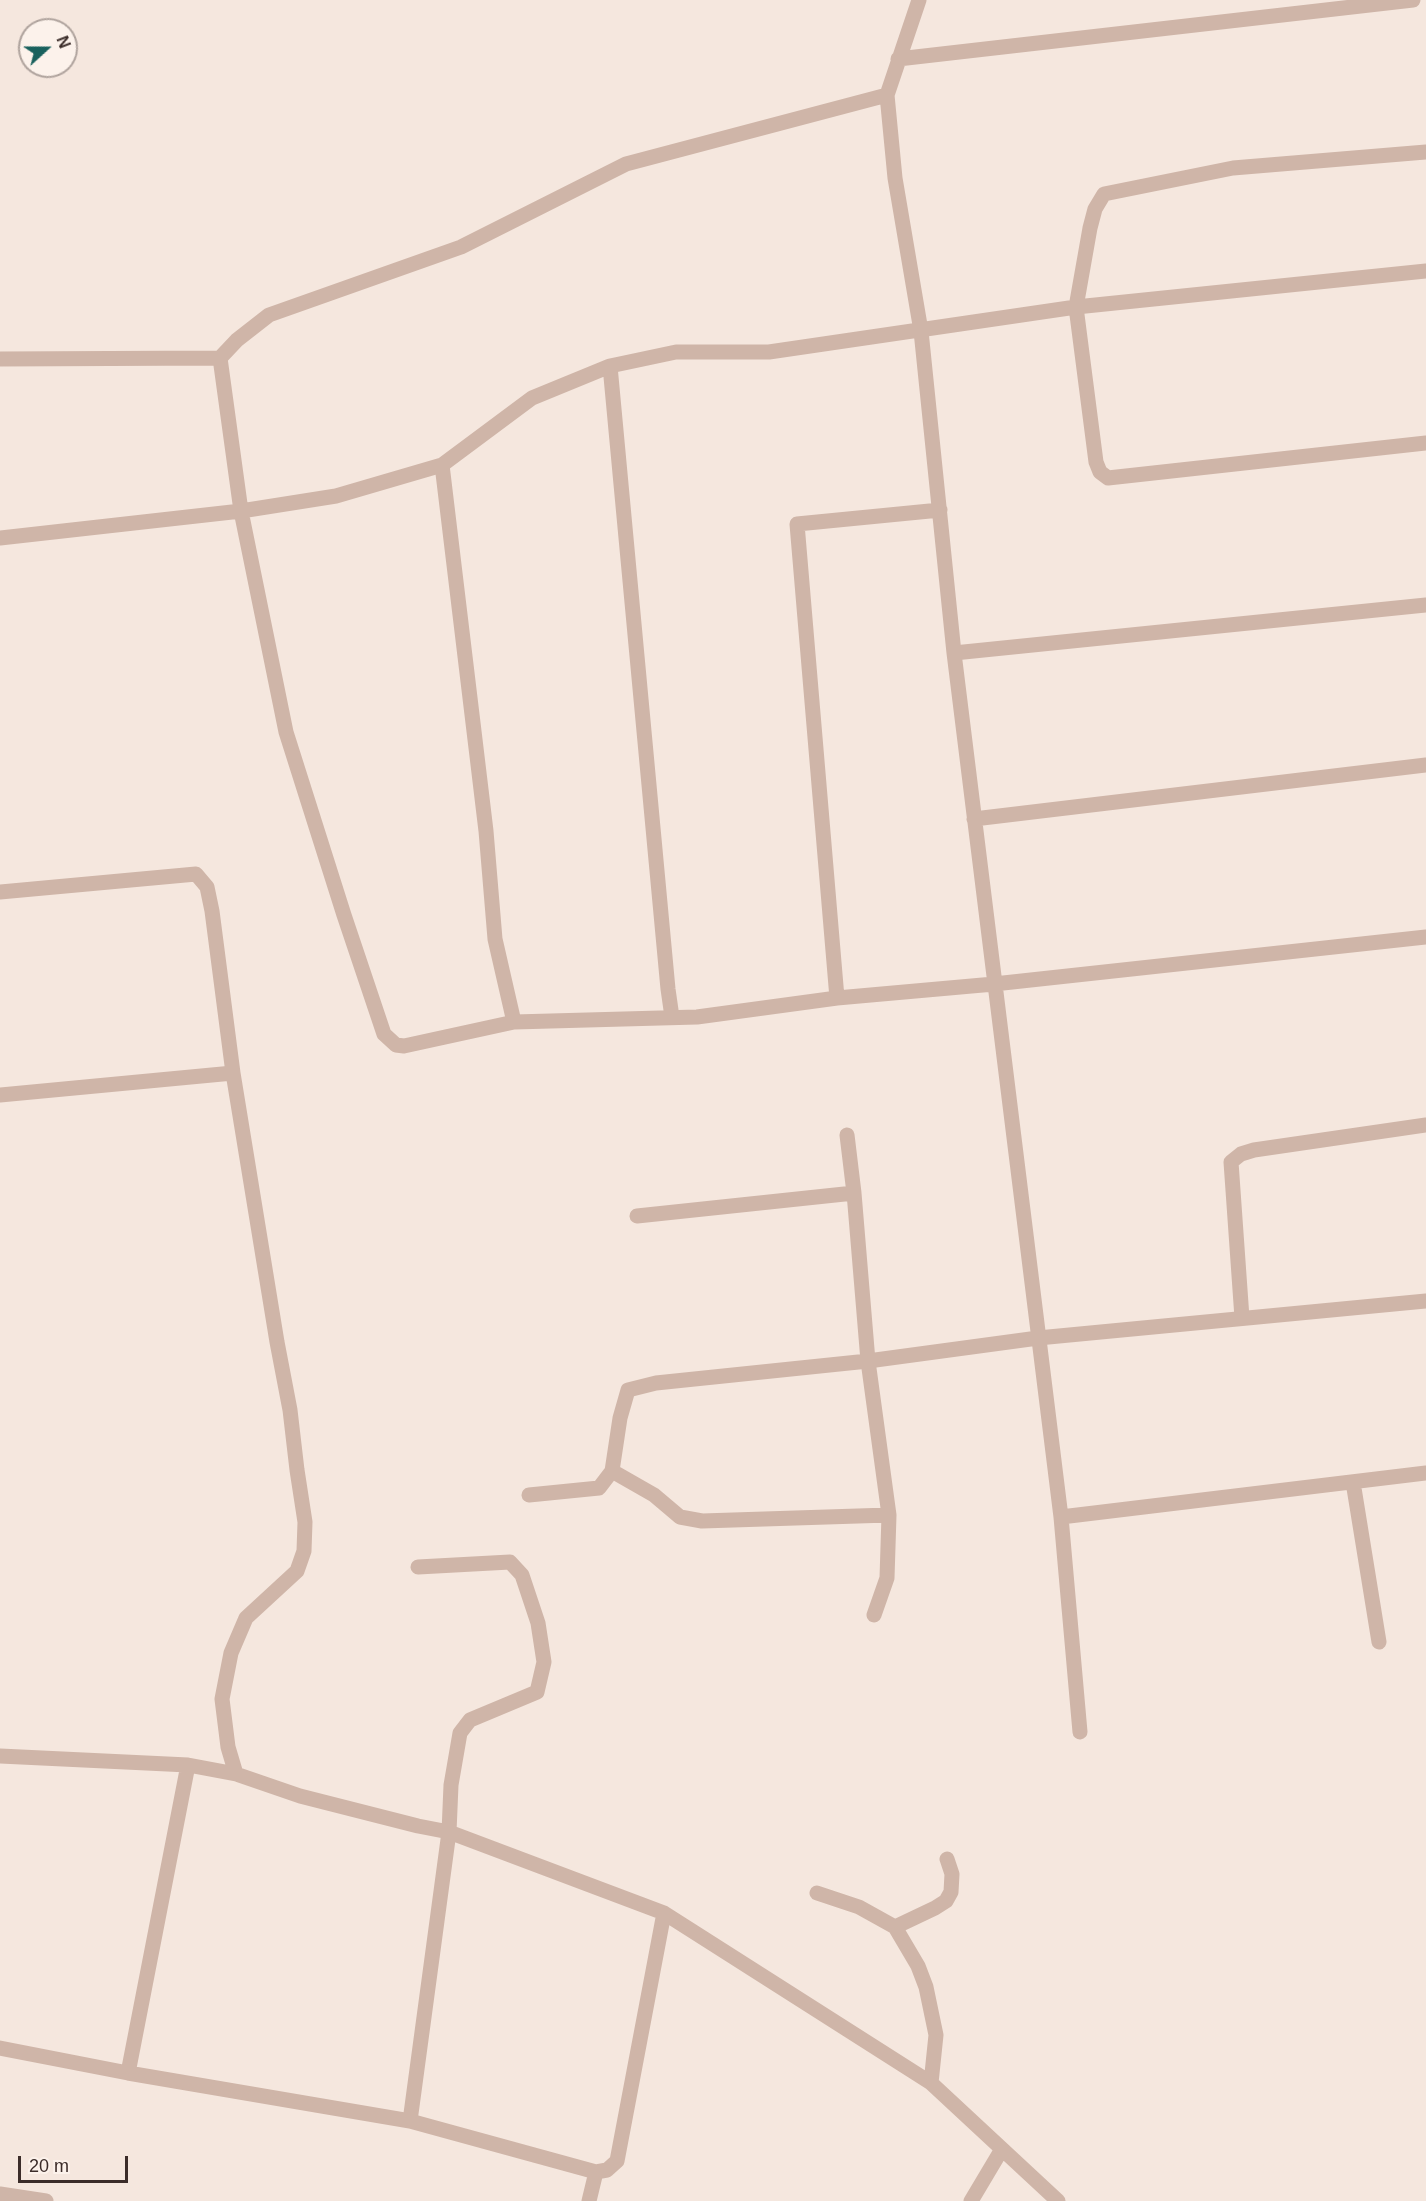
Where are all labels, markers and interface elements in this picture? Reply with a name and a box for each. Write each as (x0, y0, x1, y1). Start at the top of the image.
north arrow (18, 18, 78, 78)
text: N (53, 34, 73, 51)
scale bar (21, 2144, 130, 2182)
text: 20 m (29, 2156, 69, 2176)

